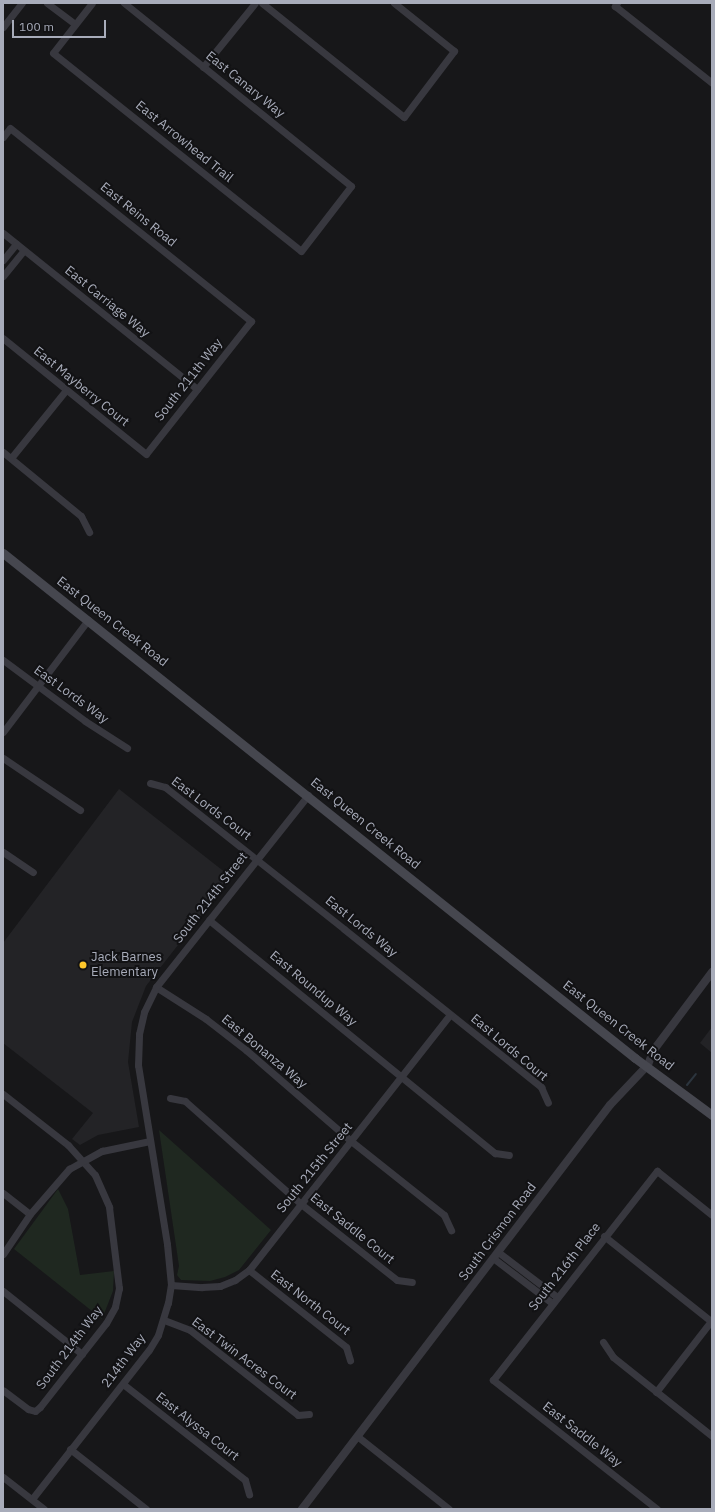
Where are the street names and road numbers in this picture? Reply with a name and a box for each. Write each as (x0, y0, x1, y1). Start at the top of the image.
street label: East Canary Way (202, 48, 288, 122)
street label: East Arrowhead Trail (132, 98, 236, 186)
street label: East Reins Road (97, 179, 179, 251)
street label: East Carriage Way (61, 263, 153, 341)
street label: South 211th Way (152, 336, 226, 424)
street label: East Mayberry Court (30, 344, 132, 430)
street label: East Queen Creek Road (53, 574, 171, 670)
street label: East Lords Way (31, 663, 111, 727)
street label: East Lords Court (168, 774, 254, 844)
street label: East Queen Creek Road (307, 775, 423, 873)
street label: South 214th Street (171, 849, 251, 947)
street label: East Lords Way (322, 893, 400, 961)
street label: East Roundup Way (266, 948, 360, 1030)
street label: East Queen Creek Road (559, 978, 677, 1074)
street label: East Lords Court (467, 1011, 551, 1085)
street label: East Bonanza Way (218, 1012, 310, 1092)
street label: South 215th Street (274, 1120, 356, 1216)
street label: South Crismon Road (456, 1180, 540, 1284)
street label: East Saddle Court (307, 1190, 397, 1268)
street label: South 216th Place (526, 1220, 604, 1314)
street label: East North Court (267, 1267, 353, 1339)
street label: South 214th Way (34, 1303, 106, 1393)
street label: East Twin Acres Court (189, 1314, 299, 1404)
street label: 214th Way (99, 1331, 149, 1391)
street label: East Alyssa Court (152, 1390, 242, 1464)
street label: East Saddle Way (539, 1399, 625, 1471)

